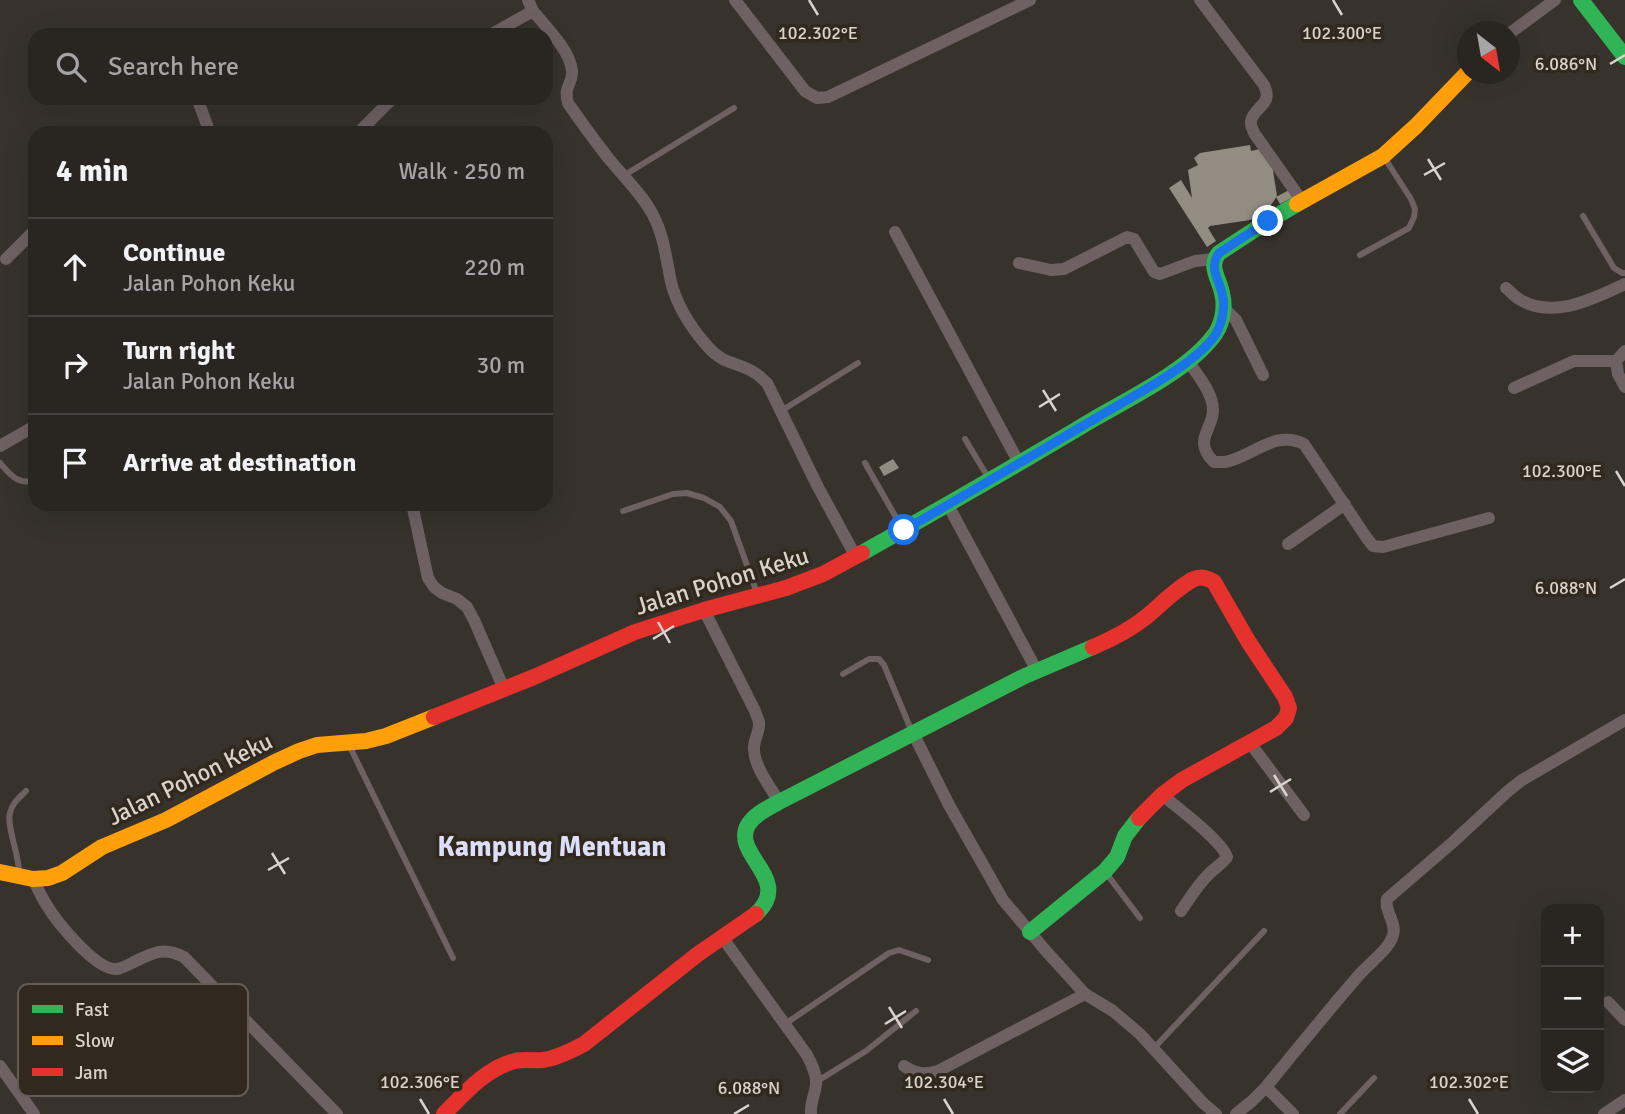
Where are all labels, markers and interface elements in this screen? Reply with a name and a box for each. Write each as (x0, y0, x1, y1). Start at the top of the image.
north arrow (1457, 21, 1520, 84)
text: 102.302°E (778, 22, 858, 44)
text: 102.300°E (1302, 22, 1382, 44)
search box (28, 28, 553, 105)
icon: search (52, 48, 90, 86)
text: Search here (108, 51, 239, 83)
text: 6.086°N (1535, 53, 1597, 75)
text: 4 min (56, 153, 128, 190)
text: Walk · 250 m (399, 157, 525, 186)
route end (1252, 205, 1283, 236)
text: Continue (123, 237, 225, 269)
icon: ahead (56, 248, 94, 286)
text: 220 m (464, 253, 525, 282)
text: Jalan Pohon Keku (123, 269, 295, 298)
text: Turn right (123, 335, 235, 367)
icon: right (56, 346, 94, 384)
text: 30 m (477, 351, 525, 380)
text: Jalan Pohon Keku (123, 367, 295, 396)
icon: arrive (56, 444, 94, 482)
text: Arrive at destination (123, 447, 356, 479)
text: 102.300°E (1522, 460, 1602, 482)
route start (888, 514, 919, 545)
street label: Jalan Pohon Keku (632, 540, 812, 622)
text: 6.088°N (1535, 577, 1597, 599)
street label: Jalan Pohon Keku (103, 726, 277, 832)
district label: Kampung Mentuan (437, 830, 667, 864)
map controls (1541, 904, 1604, 1093)
button: + (1541, 904, 1604, 967)
button: − (1541, 967, 1604, 1030)
legend (18, 984, 248, 1096)
text: Fast (75, 998, 109, 1022)
text: Slow (75, 1029, 115, 1053)
button: layers (1541, 1030, 1604, 1093)
text: Jam (75, 1061, 108, 1085)
text: 102.306°E (380, 1071, 460, 1093)
text: 102.304°E (904, 1071, 984, 1093)
text: 102.302°E (1429, 1071, 1509, 1093)
text: 6.088°N (718, 1077, 780, 1099)

